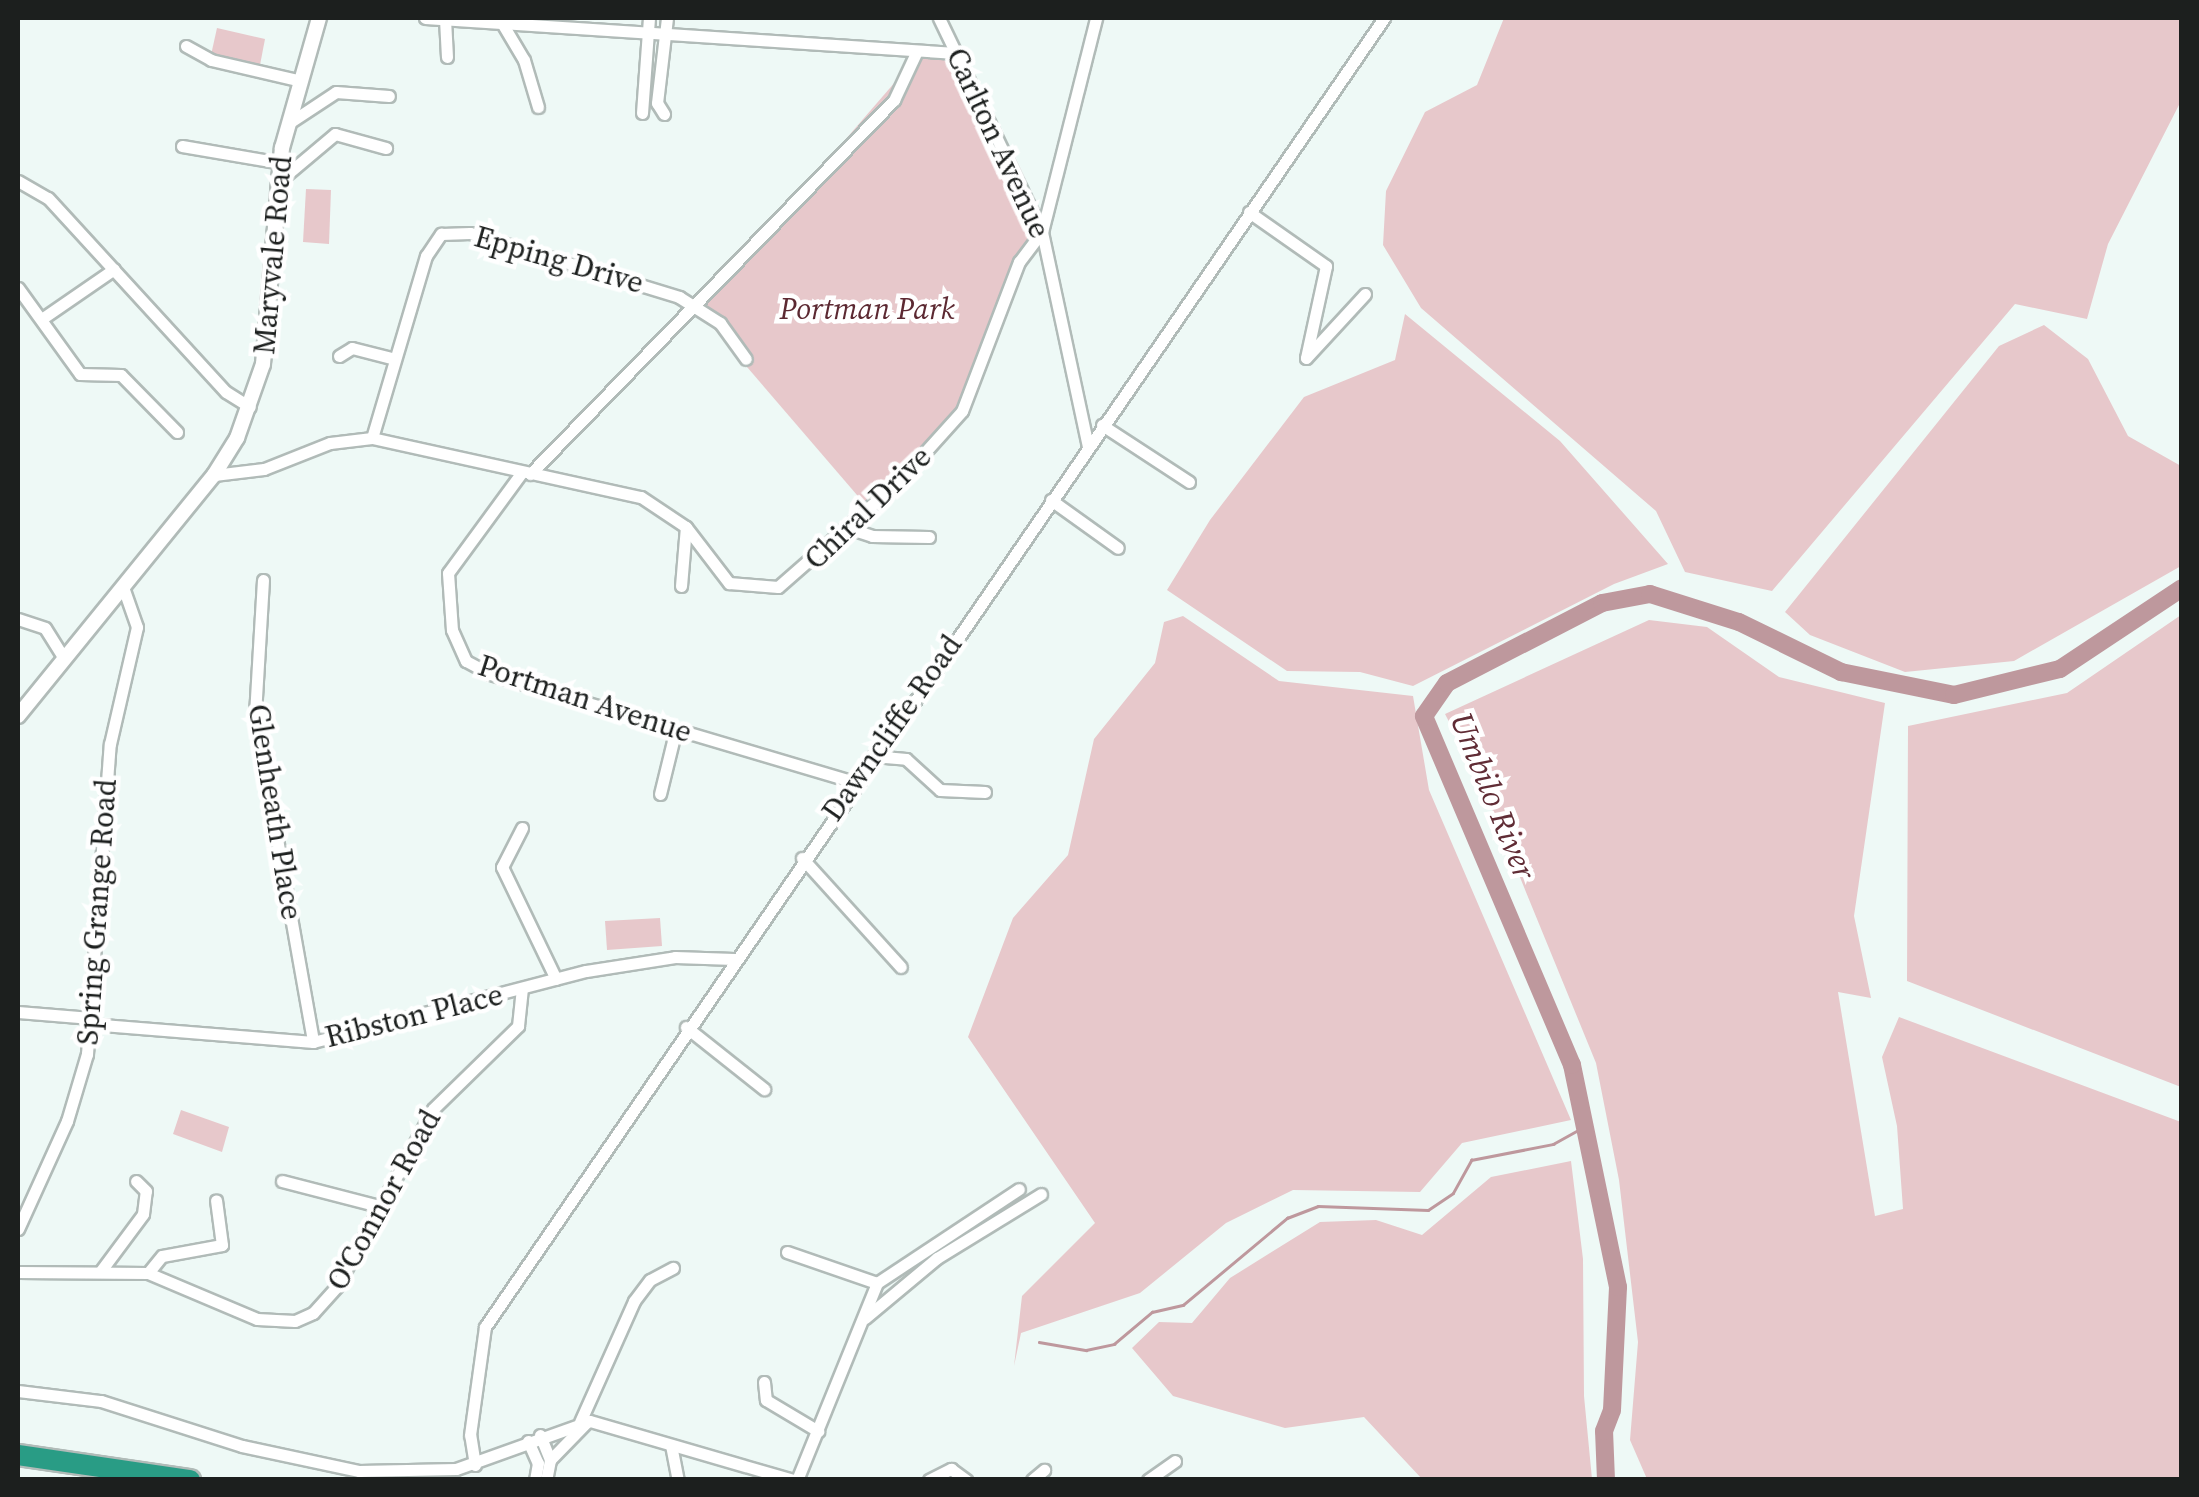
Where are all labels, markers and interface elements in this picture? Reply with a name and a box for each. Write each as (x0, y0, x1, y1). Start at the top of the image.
street label: Carlton Avenue (938, 42, 1058, 244)
street label: Maryvale Road (246, 154, 300, 356)
street label: Epping Drive (470, 219, 648, 301)
park label: Portman Park (779, 291, 955, 327)
street label: Chiral Drive (797, 439, 939, 577)
street label: Dawncliffe Road (815, 628, 969, 828)
street label: Portman Avenue (474, 648, 696, 750)
street label: Glenheath Place (240, 702, 310, 922)
water label: Umbilo River (1442, 707, 1544, 885)
street label: Spring Grange Road (70, 778, 124, 1046)
street label: Ribston Place (321, 977, 507, 1055)
street label: O'Connor Road (320, 1103, 448, 1297)

